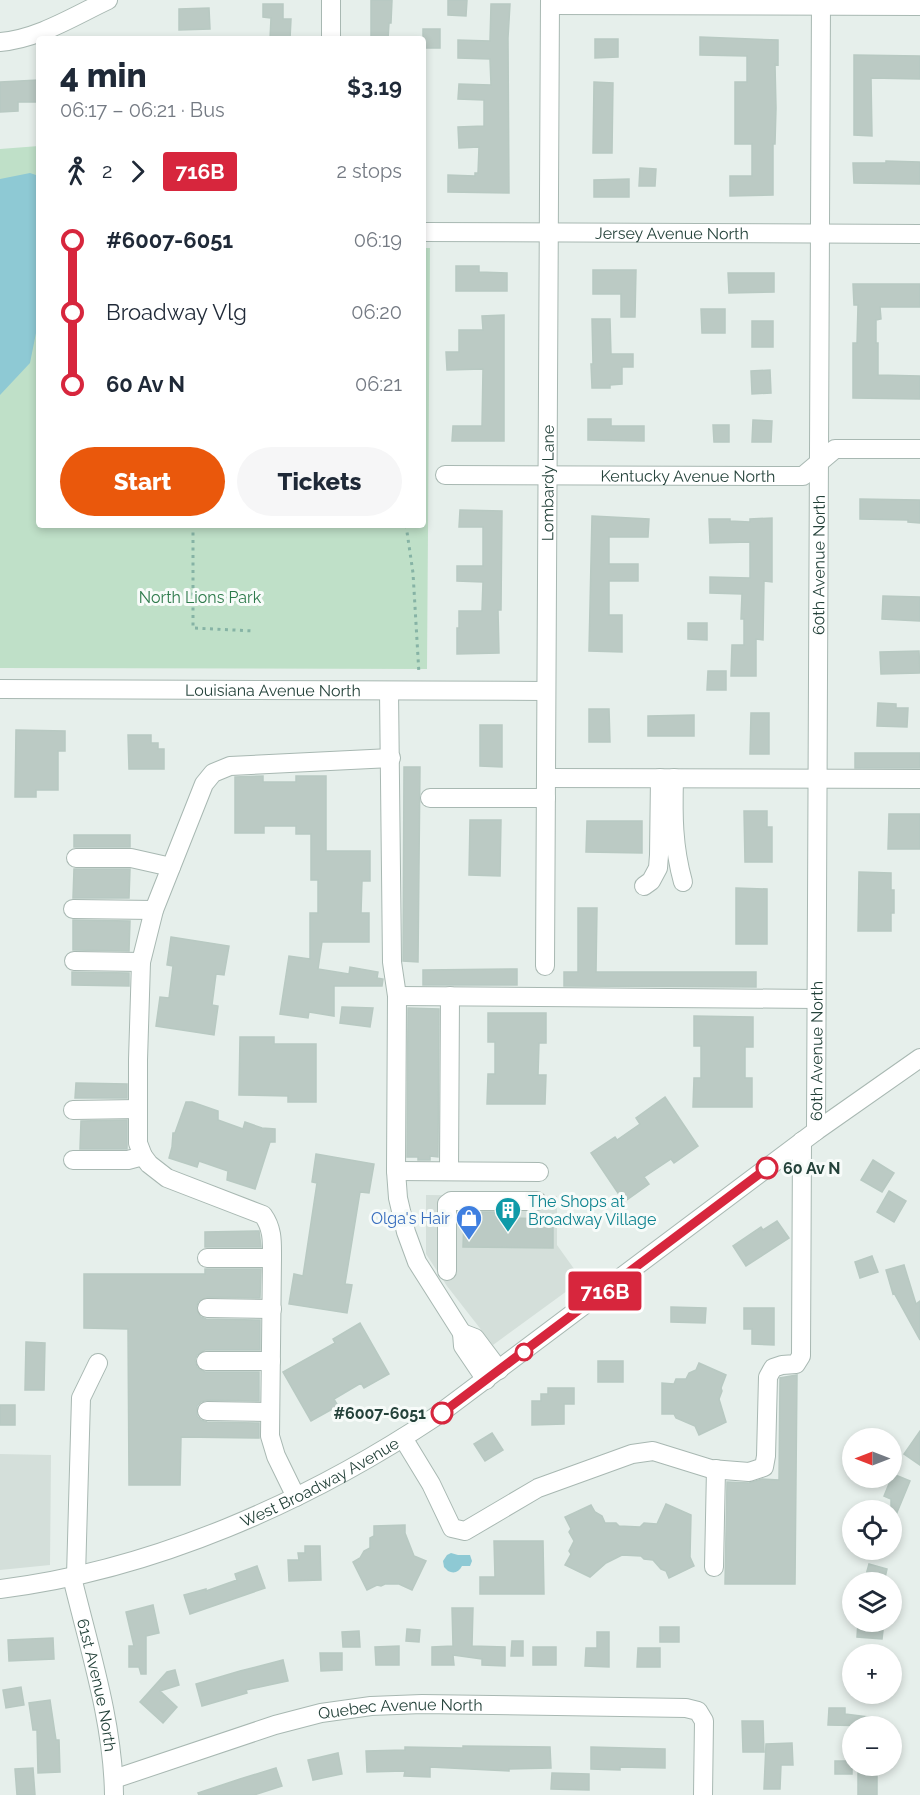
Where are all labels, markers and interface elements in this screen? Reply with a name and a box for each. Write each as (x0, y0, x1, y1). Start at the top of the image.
text: 4 min (60, 56, 147, 95)
text: $3.19 (347, 74, 402, 100)
text: 06:17 – 06:21 · Bus (60, 98, 225, 122)
icon: walk (60, 155, 93, 188)
icon: forward (121, 155, 154, 188)
text: 2 (102, 159, 112, 183)
text: 716B (175, 159, 225, 184)
text: 2 stops (336, 159, 402, 183)
street label: Jersey Avenue North (595, 223, 749, 243)
text: #6007-6051 (106, 227, 233, 253)
text: 06:19 (354, 228, 402, 252)
text: Broadway Vlg (106, 299, 247, 325)
text: 06:20 (351, 300, 402, 324)
text: 60 Av N (106, 371, 185, 397)
text: 06:21 (355, 372, 402, 396)
street label: Lombardy Lane (538, 425, 557, 541)
button: Start (60, 447, 225, 516)
button: Tickets (237, 447, 402, 516)
street label: Kentucky Avenue North (601, 466, 775, 485)
street label: 60th Avenue North (809, 495, 828, 635)
park label: North Lions Park (139, 588, 262, 607)
street label: Louisiana Avenue North (185, 680, 361, 700)
street label: 60th Avenue North (807, 981, 826, 1121)
marker: 60 Av N (756, 1157, 778, 1179)
place label: 60 Av N (783, 1159, 841, 1178)
place label: The Shops at Broadway Village (528, 1192, 656, 1229)
building icon: The Shops at Broadway Village (493, 1195, 523, 1233)
shop icon: Olga's Hair (454, 1203, 484, 1241)
place label: Olga's Hair (371, 1209, 450, 1228)
line badge: 716B (563, 1272, 647, 1310)
text: 716B (580, 1279, 630, 1304)
unlabelled marker (515, 1343, 533, 1361)
marker: #6007-6051 (431, 1402, 453, 1424)
place label: #6007-6051 (333, 1404, 426, 1423)
north arrow (842, 1428, 902, 1488)
map controls (842, 1428, 902, 1776)
street label: West Broadway Avenue (237, 1433, 402, 1531)
button: locate (842, 1500, 902, 1560)
button: layers (842, 1572, 902, 1632)
street label: 61st Avenue North (73, 1616, 120, 1753)
button: + (842, 1644, 902, 1704)
street label: Quebec Avenue North (317, 1694, 483, 1723)
button: − (842, 1716, 902, 1776)

